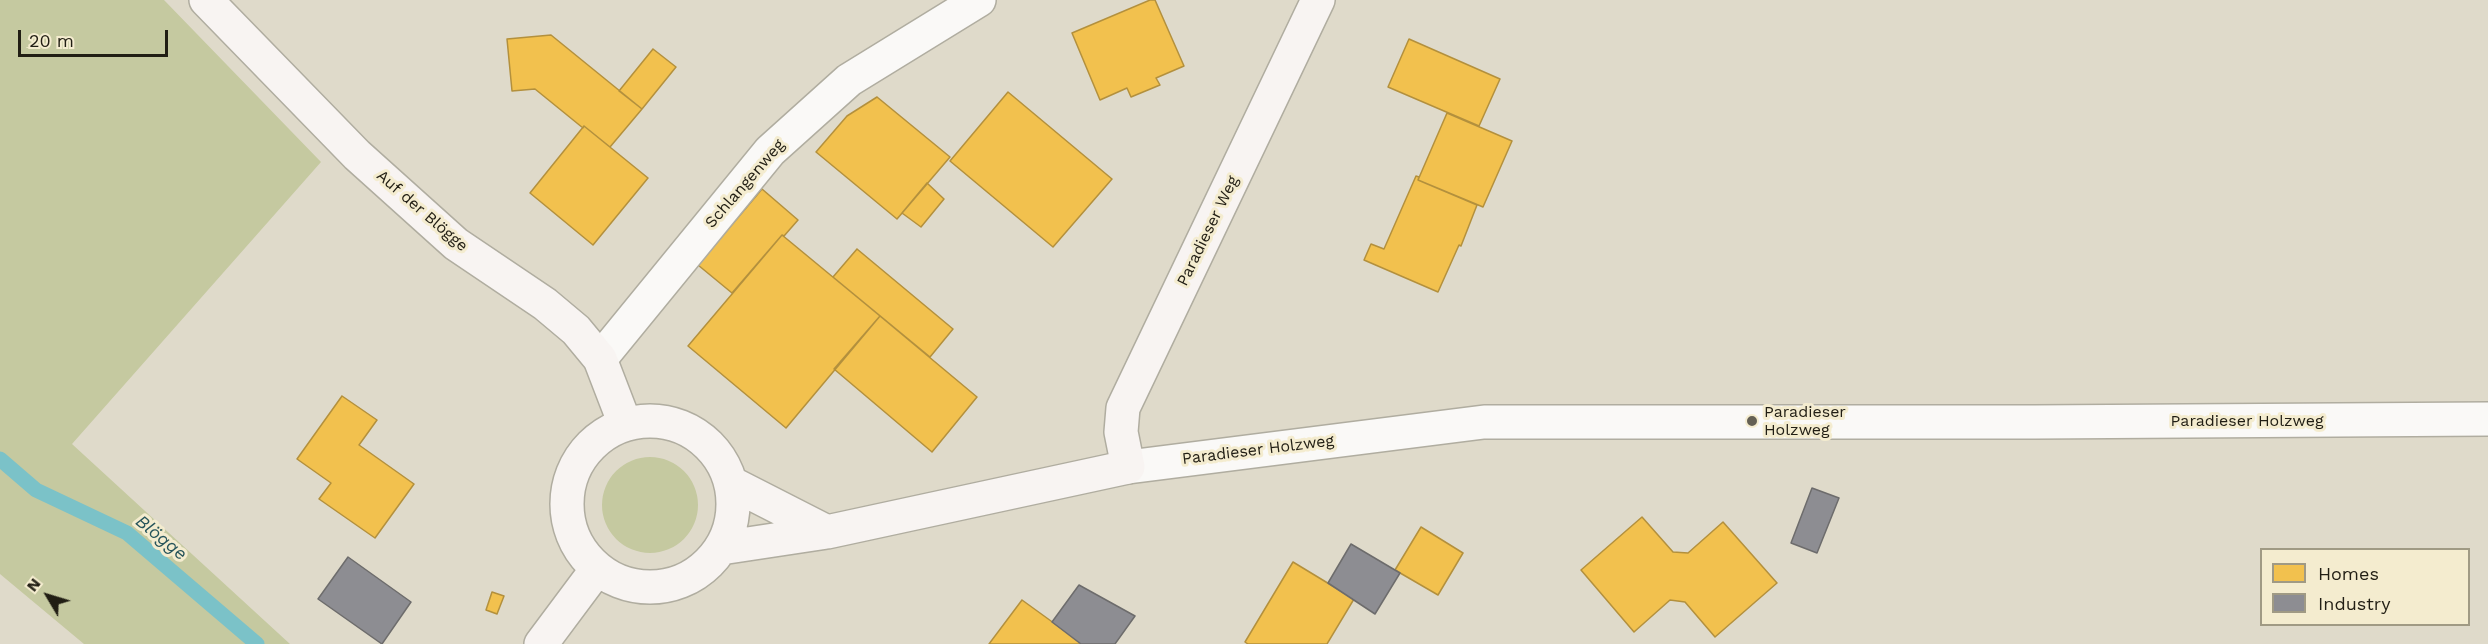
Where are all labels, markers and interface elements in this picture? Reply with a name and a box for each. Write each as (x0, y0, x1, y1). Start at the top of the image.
scale bar (21, 18, 171, 56)
text: 20 m (29, 30, 74, 51)
street label: Schlangenweg (701, 136, 789, 232)
street label: Auf der Blögge (373, 166, 471, 256)
street label: Paradieser Weg (1173, 173, 1243, 289)
place label: Paradieser Holzweg (1764, 402, 1846, 440)
street label: Paradieser Holzweg (2171, 411, 2323, 431)
marker: Paradieser Holzweg (1745, 414, 1759, 428)
street label: Paradieser Holzweg (1181, 431, 1335, 469)
water label: Blögge (131, 511, 191, 565)
legend (2260, 548, 2470, 626)
text: Homes (2318, 563, 2379, 584)
north arrow (18, 566, 78, 626)
text: N (22, 574, 45, 595)
text: Industry (2318, 593, 2390, 614)

